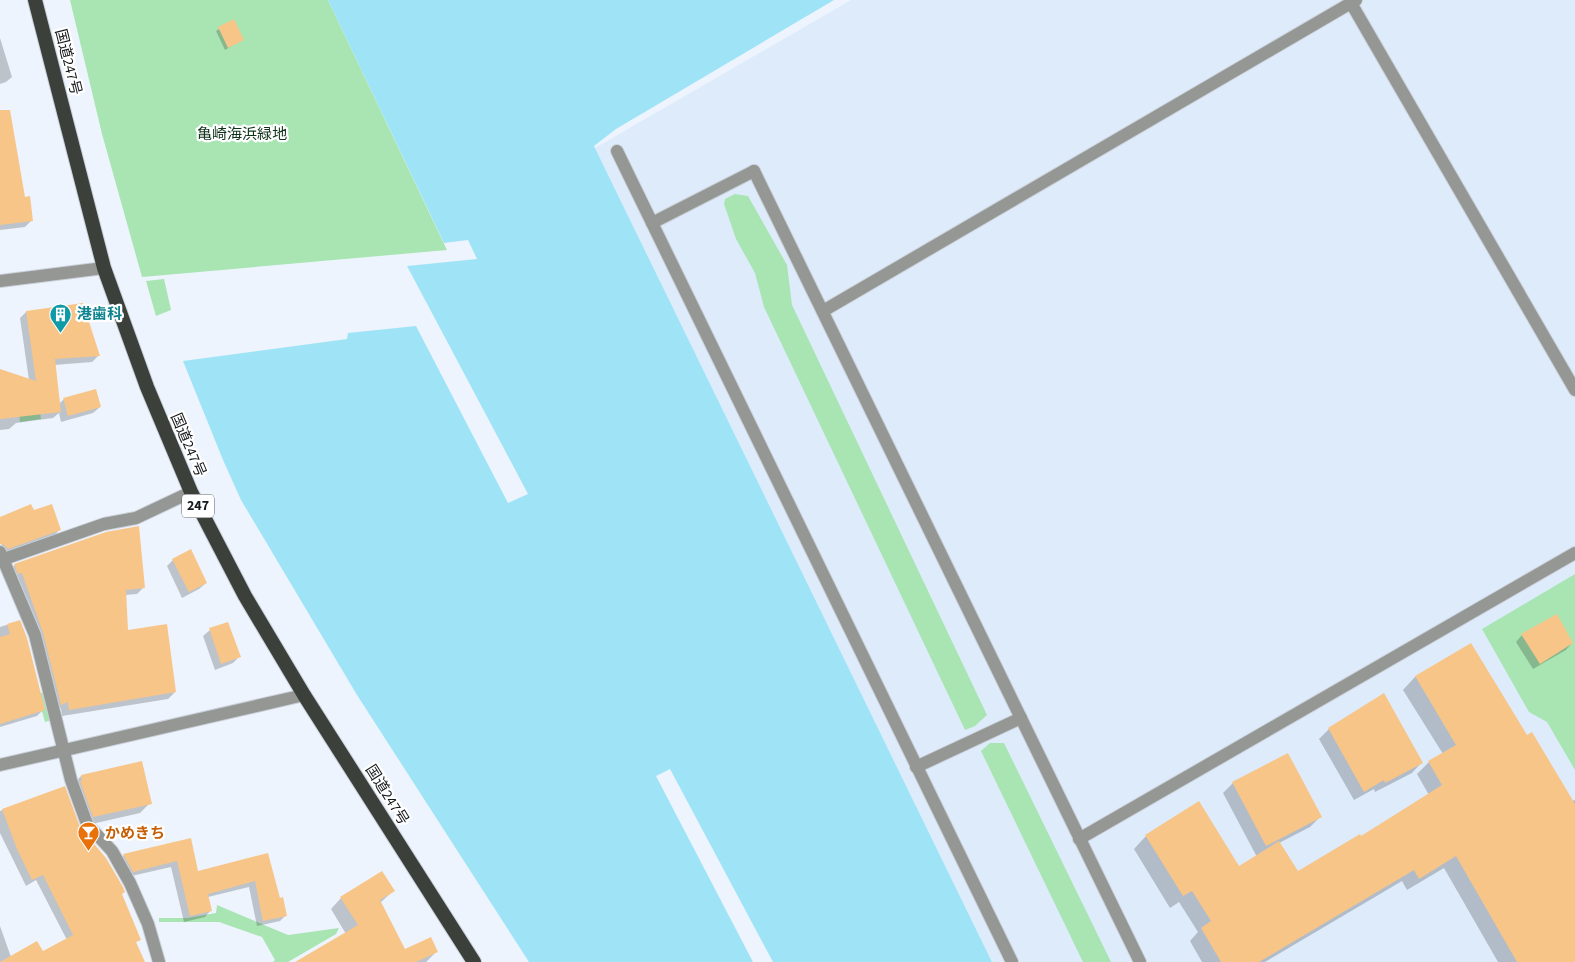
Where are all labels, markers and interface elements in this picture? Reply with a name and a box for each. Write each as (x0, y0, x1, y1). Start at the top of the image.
street label: 国道247号 (50, 27, 86, 97)
park label: 亀崎海浜緑地 (197, 124, 287, 145)
building icon: 港歯科 (49, 302, 73, 333)
place label: 港歯科 (77, 304, 122, 325)
street label: 国道247号 (165, 410, 211, 480)
road number: 247 (182, 494, 214, 518)
street label: 国道247号 (360, 761, 414, 829)
bar icon: かめきち (77, 821, 101, 852)
place label: かめきち (105, 823, 165, 844)

